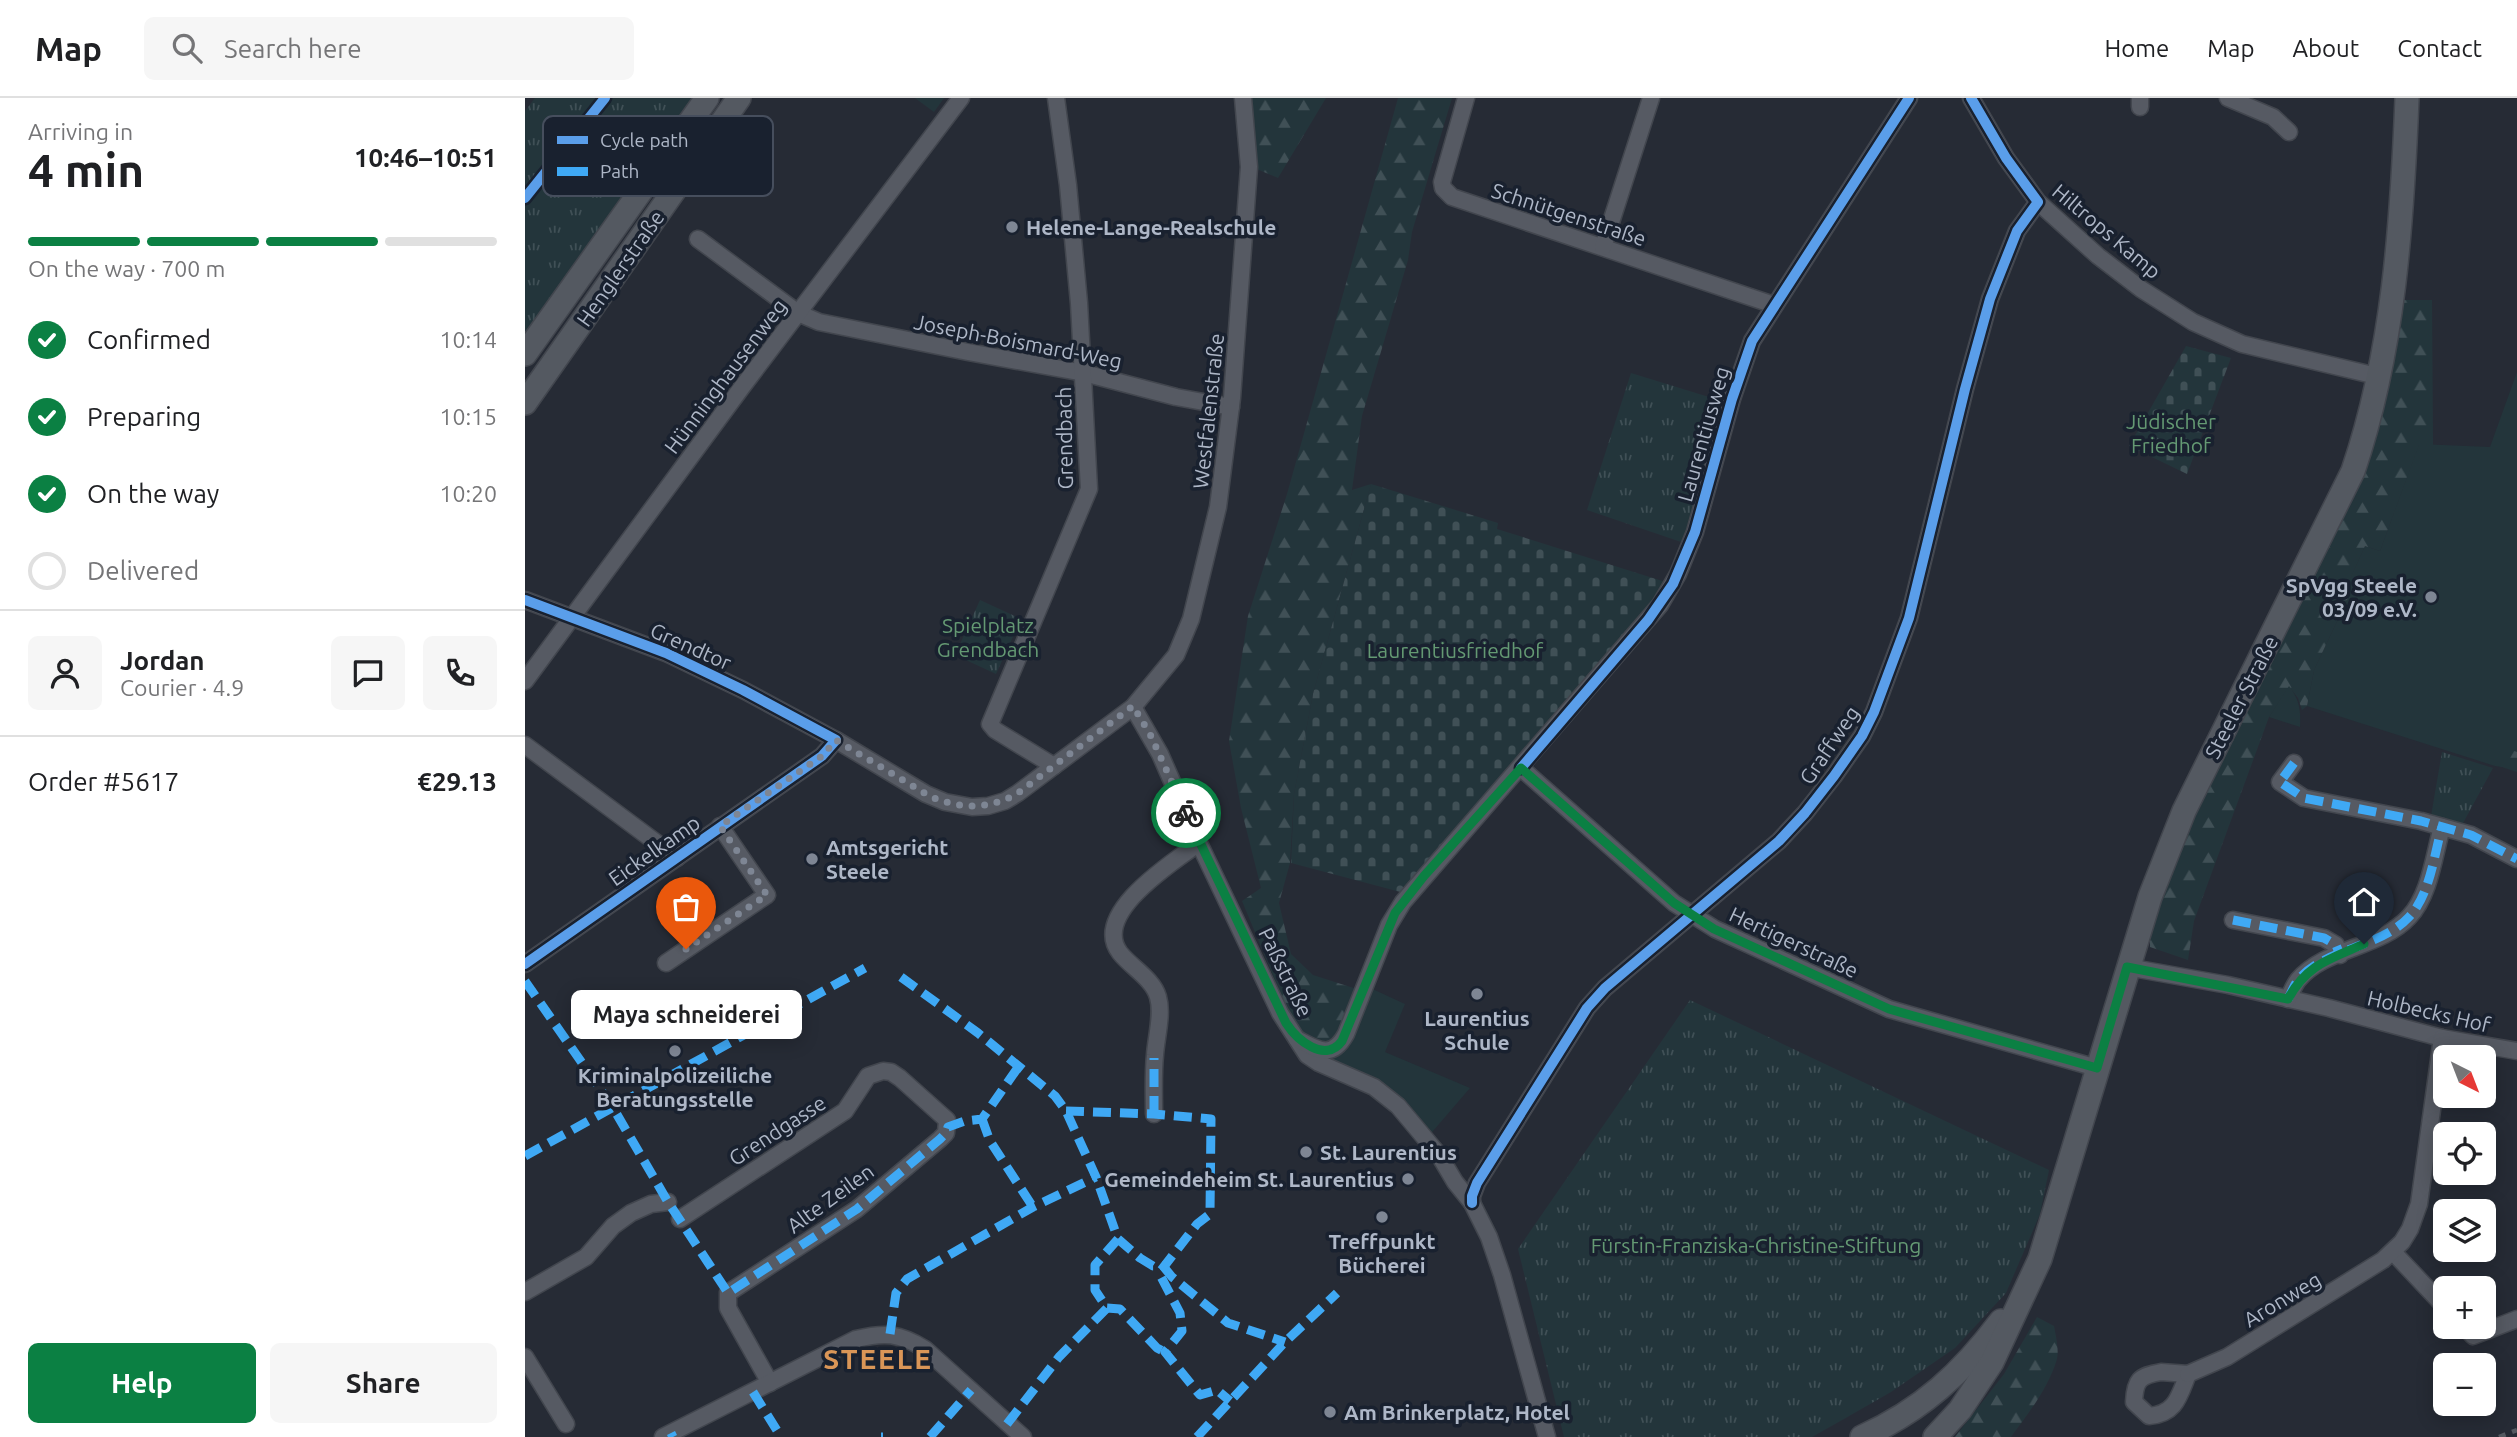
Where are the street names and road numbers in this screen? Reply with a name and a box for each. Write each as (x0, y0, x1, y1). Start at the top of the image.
street label: Schnütgenstraße (1489, 178, 1649, 250)
street label: Hiltrops Kamp (2048, 179, 2166, 283)
street label: Henglerstraße (571, 206, 669, 330)
street label: Hünninghausenweg (659, 294, 791, 458)
street label: Joseph-Boismard-Weg (912, 309, 1124, 373)
street label: Westfalenstraße (1188, 332, 1228, 490)
street label: Laurentiusweg (1672, 364, 1734, 504)
street label: Grendbach (1051, 387, 1077, 489)
street label: Grendtor (647, 618, 735, 675)
street label: Steeler Straße (2200, 632, 2282, 762)
street label: Graffweg (1794, 701, 1864, 789)
street label: Eickelkamp (604, 810, 704, 890)
street label: Hertigerstraße (1726, 902, 1862, 982)
street label: Paßstraße (1254, 924, 1318, 1020)
street label: Holbecks Hof (2365, 985, 2494, 1037)
street label: Grendgasse (724, 1090, 830, 1170)
street label: Alte Zeilen (782, 1158, 878, 1238)
street label: Aronweg (2239, 1267, 2325, 1331)

